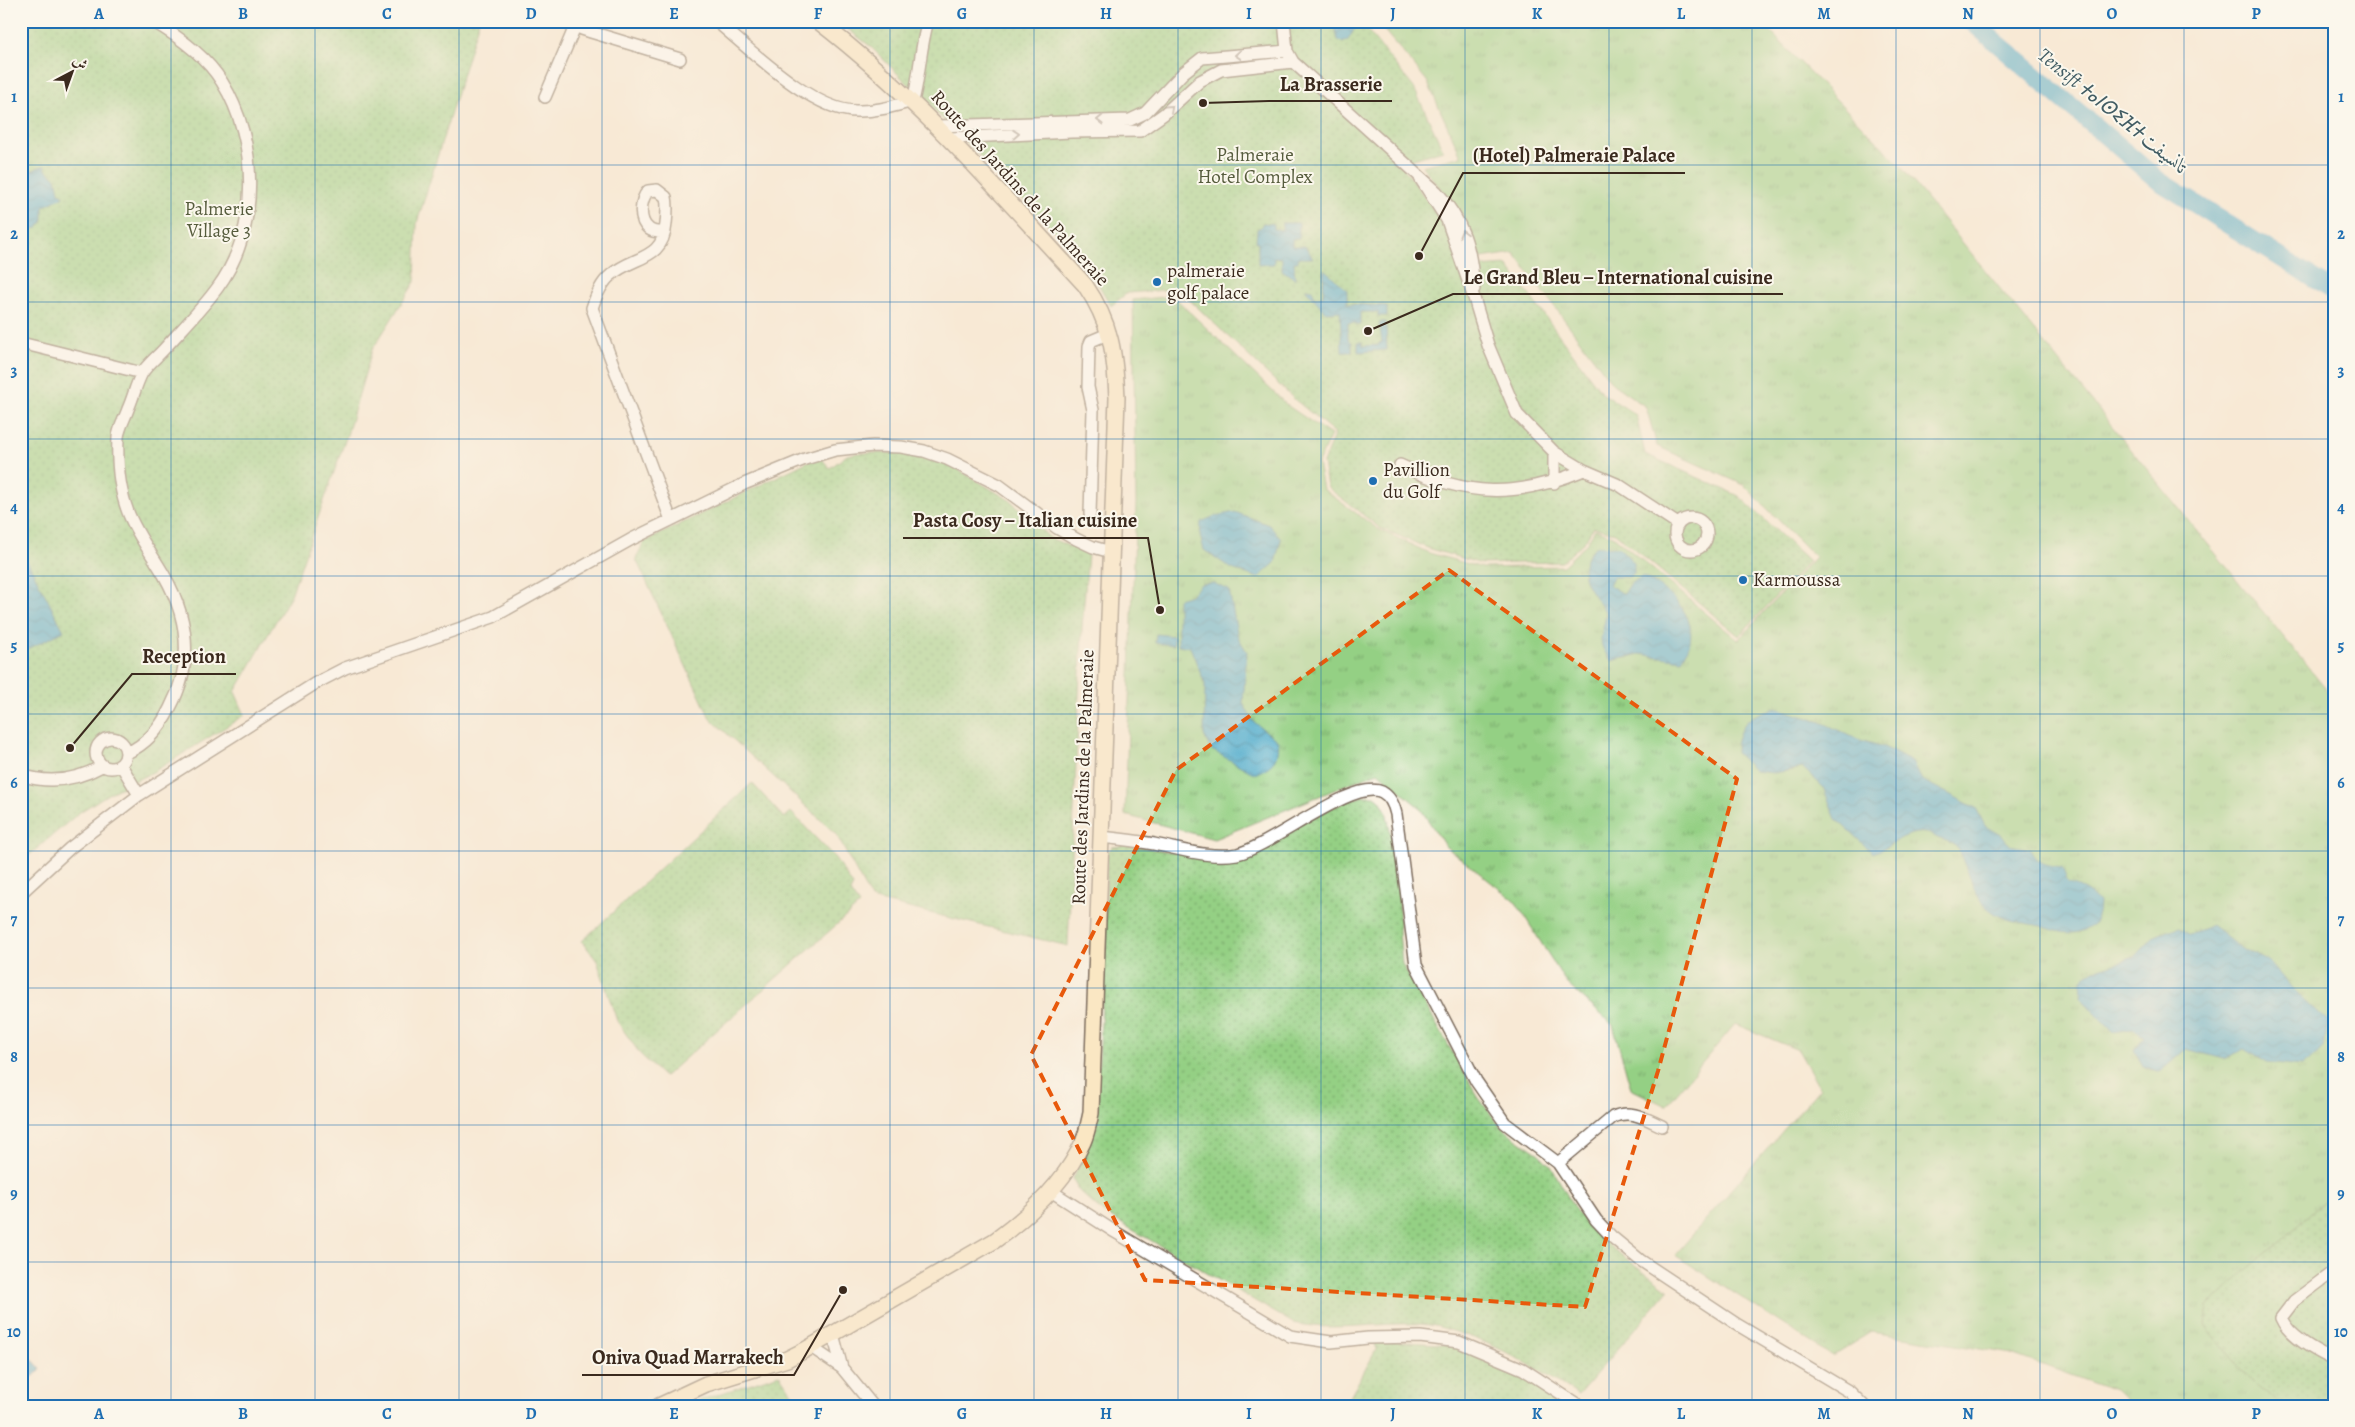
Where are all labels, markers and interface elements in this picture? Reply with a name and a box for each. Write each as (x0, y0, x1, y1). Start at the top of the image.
text: A (93, 3, 105, 25)
text: B (238, 3, 248, 25)
text: C (382, 3, 392, 25)
text: D (525, 3, 537, 25)
text: E (669, 3, 679, 25)
text: F (814, 3, 823, 25)
text: G (957, 3, 967, 25)
text: H (1100, 3, 1112, 25)
text: I (1246, 3, 1252, 25)
text: J (1390, 3, 1396, 25)
text: K (1532, 3, 1543, 25)
text: L (1677, 3, 1686, 25)
text: M (1817, 3, 1831, 25)
text: N (1962, 3, 1974, 25)
text: O (2107, 3, 2118, 25)
text: P (2251, 3, 2261, 25)
water label: Tensift ⵜⴰⵏⵙⵉⴼⵜ تانسيفت (2032, 42, 2194, 180)
north arrow (48, 48, 98, 98)
one-way arrow (1234, 49, 1242, 60)
text: ش (69, 51, 92, 74)
callout: La Brasserie (1269, 66, 1392, 101)
text: La Brasserie (1280, 71, 1382, 98)
street label: Route des Jardins de la Palmeraie (925, 84, 1115, 292)
text: 1 (11, 86, 17, 108)
text: 1 (2338, 86, 2344, 108)
one-way arrow (1165, 105, 1174, 114)
one-way arrow (1096, 115, 1104, 126)
one-way arrow (1012, 129, 1020, 140)
callout: (Hotel) Palmeraie Palace (1463, 138, 1685, 173)
park label: Palmeraie Hotel Complex (1197, 142, 1313, 190)
text: (Hotel) Palmeraie Palace (1473, 142, 1675, 169)
park label: Palmerie Village 3 (184, 196, 254, 244)
text: 2 (10, 223, 18, 245)
text: 2 (2337, 223, 2345, 245)
one-way arrow (1459, 230, 1469, 238)
place label: palmeraie golf palace (1167, 258, 1249, 306)
callout: Le Grand Bleu – International cuisine (1453, 259, 1783, 294)
text: Le Grand Bleu – International cuisine (1463, 264, 1773, 291)
marker: palmeraie golf palace (1151, 276, 1163, 288)
text: 3 (11, 360, 18, 382)
text: 3 (2338, 360, 2345, 382)
place label: Pavillion du Golf (1383, 457, 1450, 505)
marker: Pavillion du Golf (1367, 475, 1379, 487)
text: 4 (10, 497, 18, 519)
text: 4 (2337, 497, 2345, 519)
callout: Pasta Cosy – Italian cuisine (903, 503, 1148, 538)
text: Pasta Cosy – Italian cuisine (913, 507, 1137, 534)
place label: Karmoussa (1753, 567, 1841, 593)
marker: Karmoussa (1737, 574, 1749, 586)
text: 5 (11, 635, 18, 657)
text: 5 (2338, 635, 2345, 657)
callout: Reception (132, 639, 236, 674)
text: Reception (142, 643, 226, 670)
street label: Route des Jardins de la Palmeraie (1066, 649, 1100, 905)
text: 6 (10, 772, 18, 794)
text: 6 (2337, 772, 2345, 794)
text: 7 (11, 909, 18, 931)
text: 7 (2338, 909, 2345, 931)
text: 8 (10, 1046, 18, 1068)
text: 8 (2337, 1046, 2345, 1068)
text: 9 (10, 1183, 18, 1205)
text: 9 (2337, 1183, 2345, 1205)
text: 10 (7, 1321, 21, 1343)
text: 10 (2334, 1321, 2348, 1343)
callout: Oniva Quad Marrakech (582, 1340, 794, 1375)
text: Oniva Quad Marrakech (592, 1344, 784, 1371)
text: A (93, 1403, 105, 1425)
text: B (238, 1403, 248, 1425)
text: C (382, 1403, 392, 1425)
text: D (525, 1403, 537, 1425)
text: E (669, 1403, 679, 1425)
text: F (814, 1403, 823, 1425)
text: G (957, 1403, 967, 1425)
text: H (1100, 1403, 1112, 1425)
text: I (1246, 1403, 1252, 1425)
text: J (1390, 1403, 1396, 1425)
text: K (1532, 1403, 1543, 1425)
text: L (1677, 1403, 1686, 1425)
text: M (1817, 1403, 1831, 1425)
text: N (1962, 1403, 1974, 1425)
text: O (2107, 1403, 2118, 1425)
text: P (2251, 1403, 2261, 1425)

